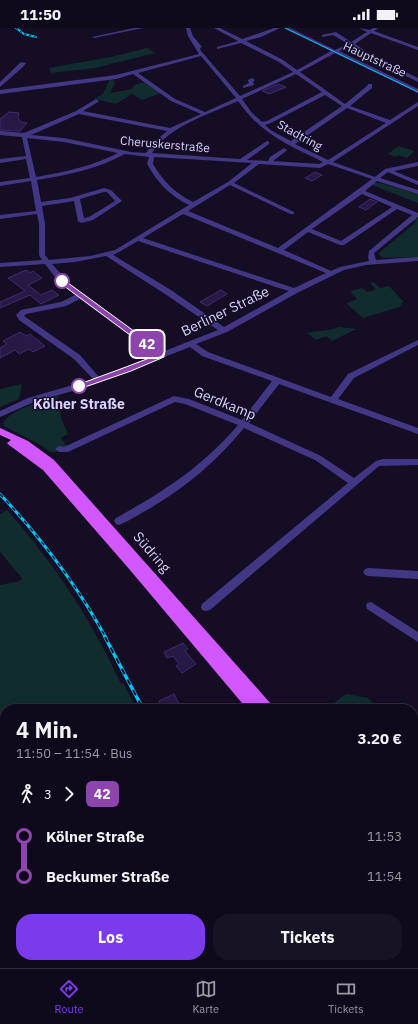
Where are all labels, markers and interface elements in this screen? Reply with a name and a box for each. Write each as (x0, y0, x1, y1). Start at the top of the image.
text: 11:50 (20, 5, 61, 24)
street label: Hauptstraße (341, 38, 409, 80)
street label: Stadtring (275, 116, 326, 154)
street label: Cheruskerstraße (119, 133, 211, 155)
unlabelled marker (54, 273, 70, 289)
street label: Berliner Straße (178, 282, 272, 340)
line badge: 42 (129, 331, 165, 357)
text: 42 (139, 335, 155, 353)
marker: Kölner Straße (71, 378, 87, 394)
street label: Gerdkamp (191, 382, 259, 424)
place label: Kölner Straße (33, 395, 125, 413)
street label: Südring (129, 528, 175, 577)
text: 4 Min. (16, 715, 79, 744)
text: 3.20 € (357, 729, 402, 748)
text: 11:50 – 11:54 · Bus (16, 745, 132, 762)
icon: walk (16, 783, 38, 805)
icon: forward (58, 783, 80, 805)
text: 42 (94, 785, 111, 803)
text: 3 (44, 786, 52, 803)
text: Kölner Straße (46, 827, 144, 846)
text: 11:53 (367, 828, 402, 845)
text: Beckumer Straße (46, 867, 169, 886)
text: 11:54 (367, 868, 402, 885)
button: Los (16, 914, 205, 960)
button: Tickets (213, 914, 402, 960)
tab: Route (54, 978, 84, 1016)
tab: Karte (193, 978, 219, 1016)
tab: Tickets (328, 978, 364, 1016)

